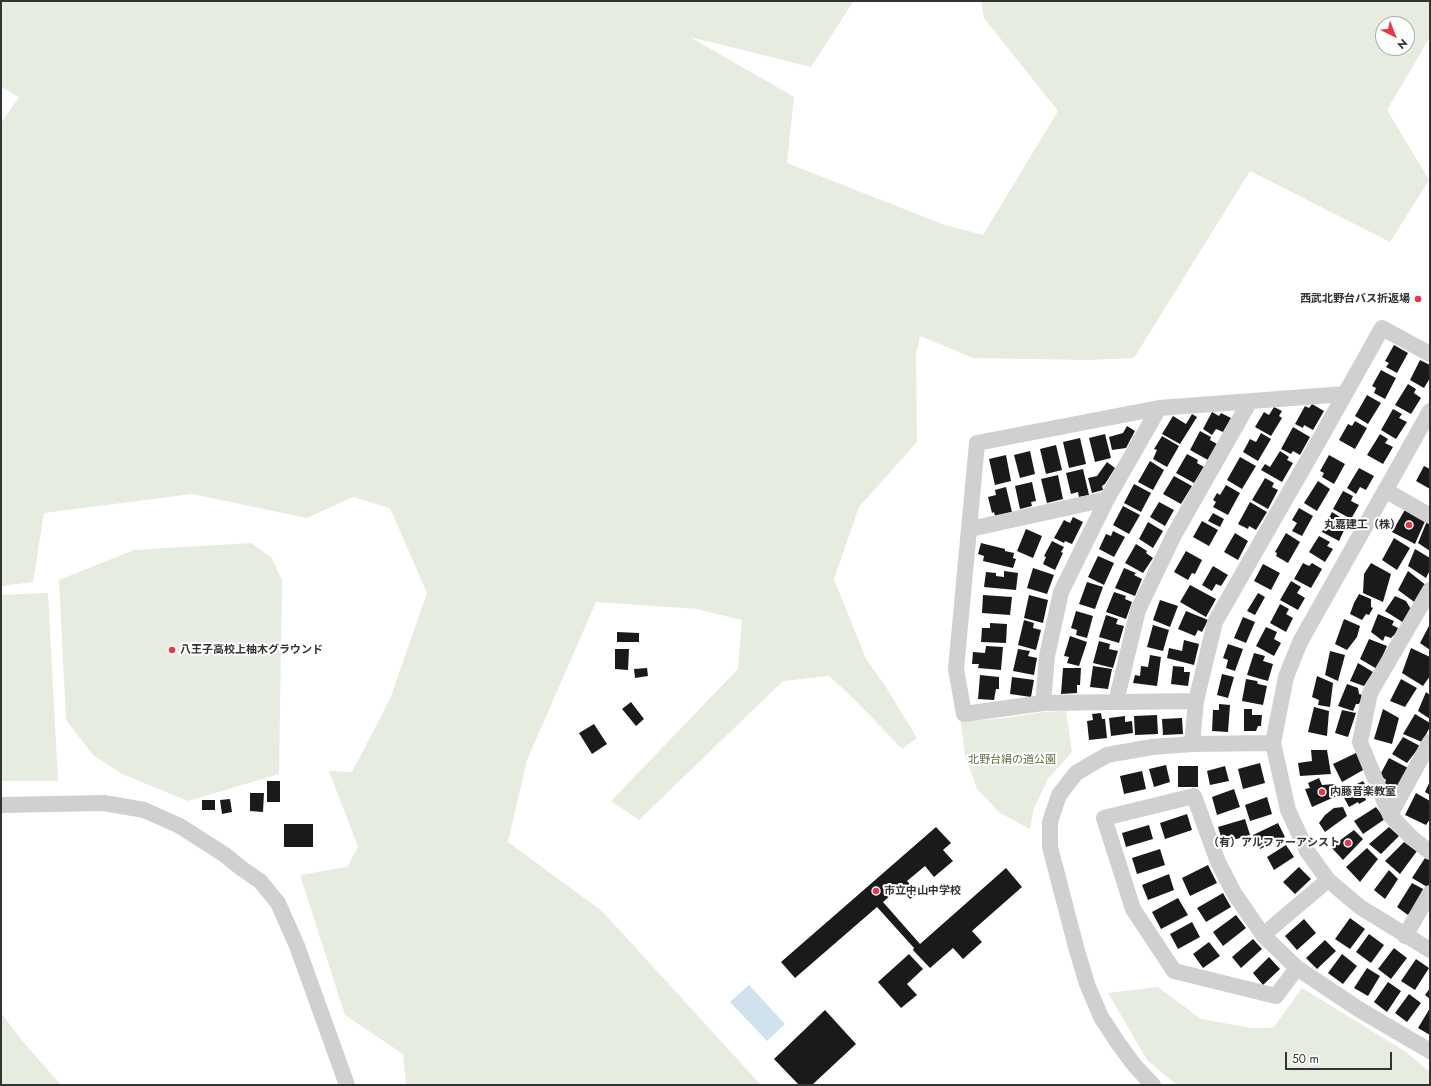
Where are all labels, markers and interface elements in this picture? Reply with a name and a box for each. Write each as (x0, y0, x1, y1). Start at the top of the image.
north arrow (1375, 16, 1415, 56)
text: N (1394, 35, 1411, 53)
place label: 西武北野台バス折返場 (1300, 292, 1410, 306)
marker: 西武北野台バス折返場 (1413, 294, 1423, 304)
place label: 丸嘉建工（株） (1324, 518, 1401, 532)
marker: 丸嘉建工（株） (1404, 520, 1414, 530)
place label: 八王子高校上柚木グラウンド (180, 643, 323, 657)
marker: 八王子高校上柚木グラウンド (167, 645, 177, 655)
park label: 北野台絹の道公園 (968, 753, 1056, 767)
place label: 内藤音楽教室 (1330, 785, 1396, 799)
marker: 内藤音楽教室 (1317, 787, 1327, 797)
place label: （有）アルファーアシスト (1208, 836, 1340, 850)
marker: （有）アルファーアシスト (1343, 838, 1353, 848)
place label: 市立中山中学校 (884, 884, 961, 898)
marker: 市立中山中学校 (871, 886, 881, 896)
scale bar (1287, 1044, 1394, 1070)
text: 50 m (1292, 1050, 1319, 1068)

